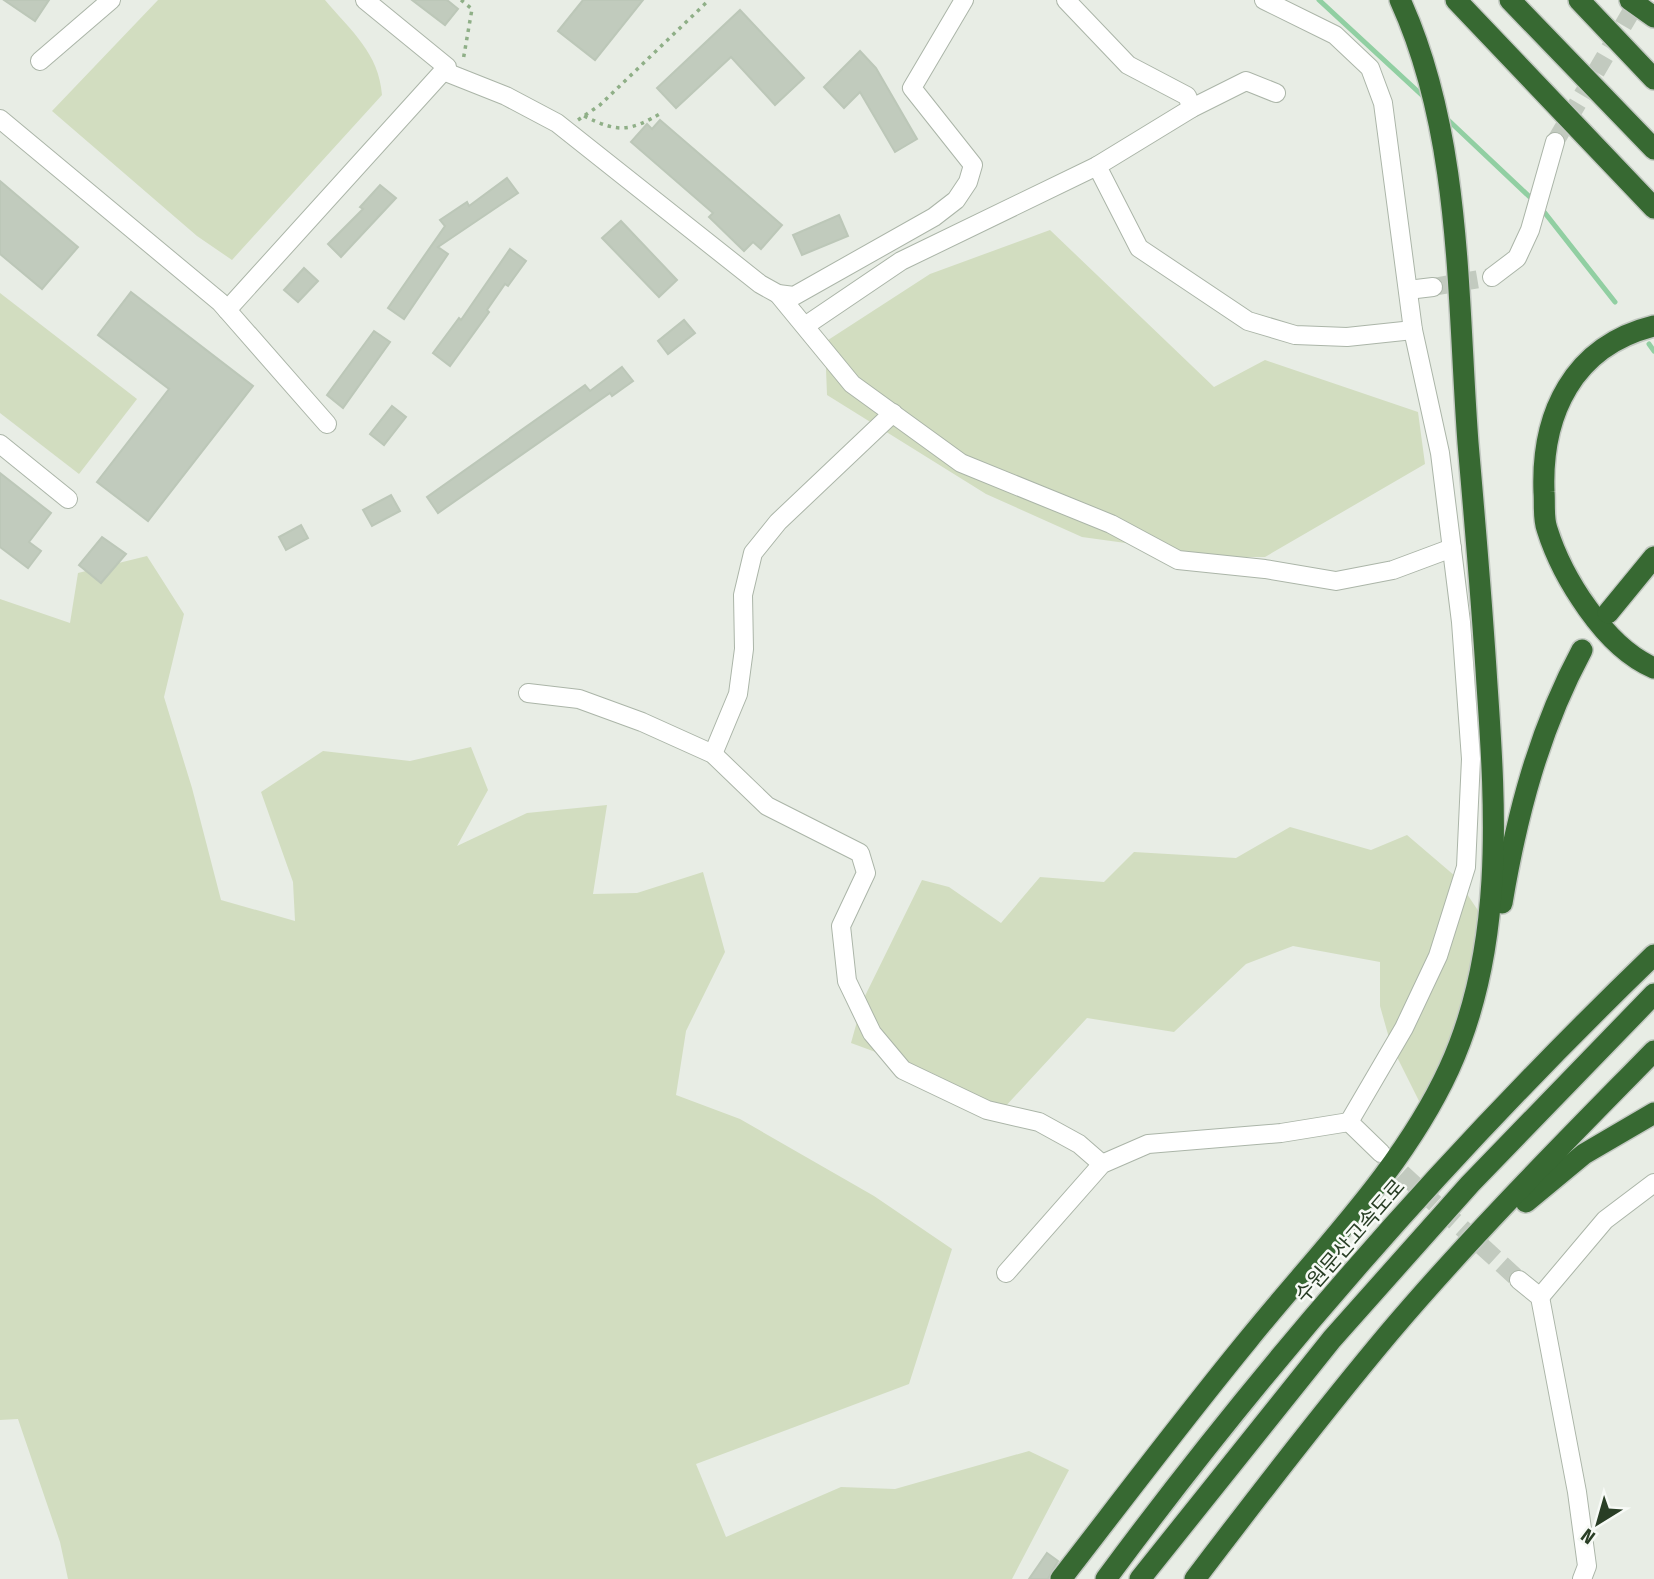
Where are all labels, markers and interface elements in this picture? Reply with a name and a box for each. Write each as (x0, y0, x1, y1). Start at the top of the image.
street label: 수원문산고속도로 (1289, 1174, 1411, 1308)
north arrow (1563, 1488, 1633, 1558)
text: N (1577, 1524, 1600, 1549)

